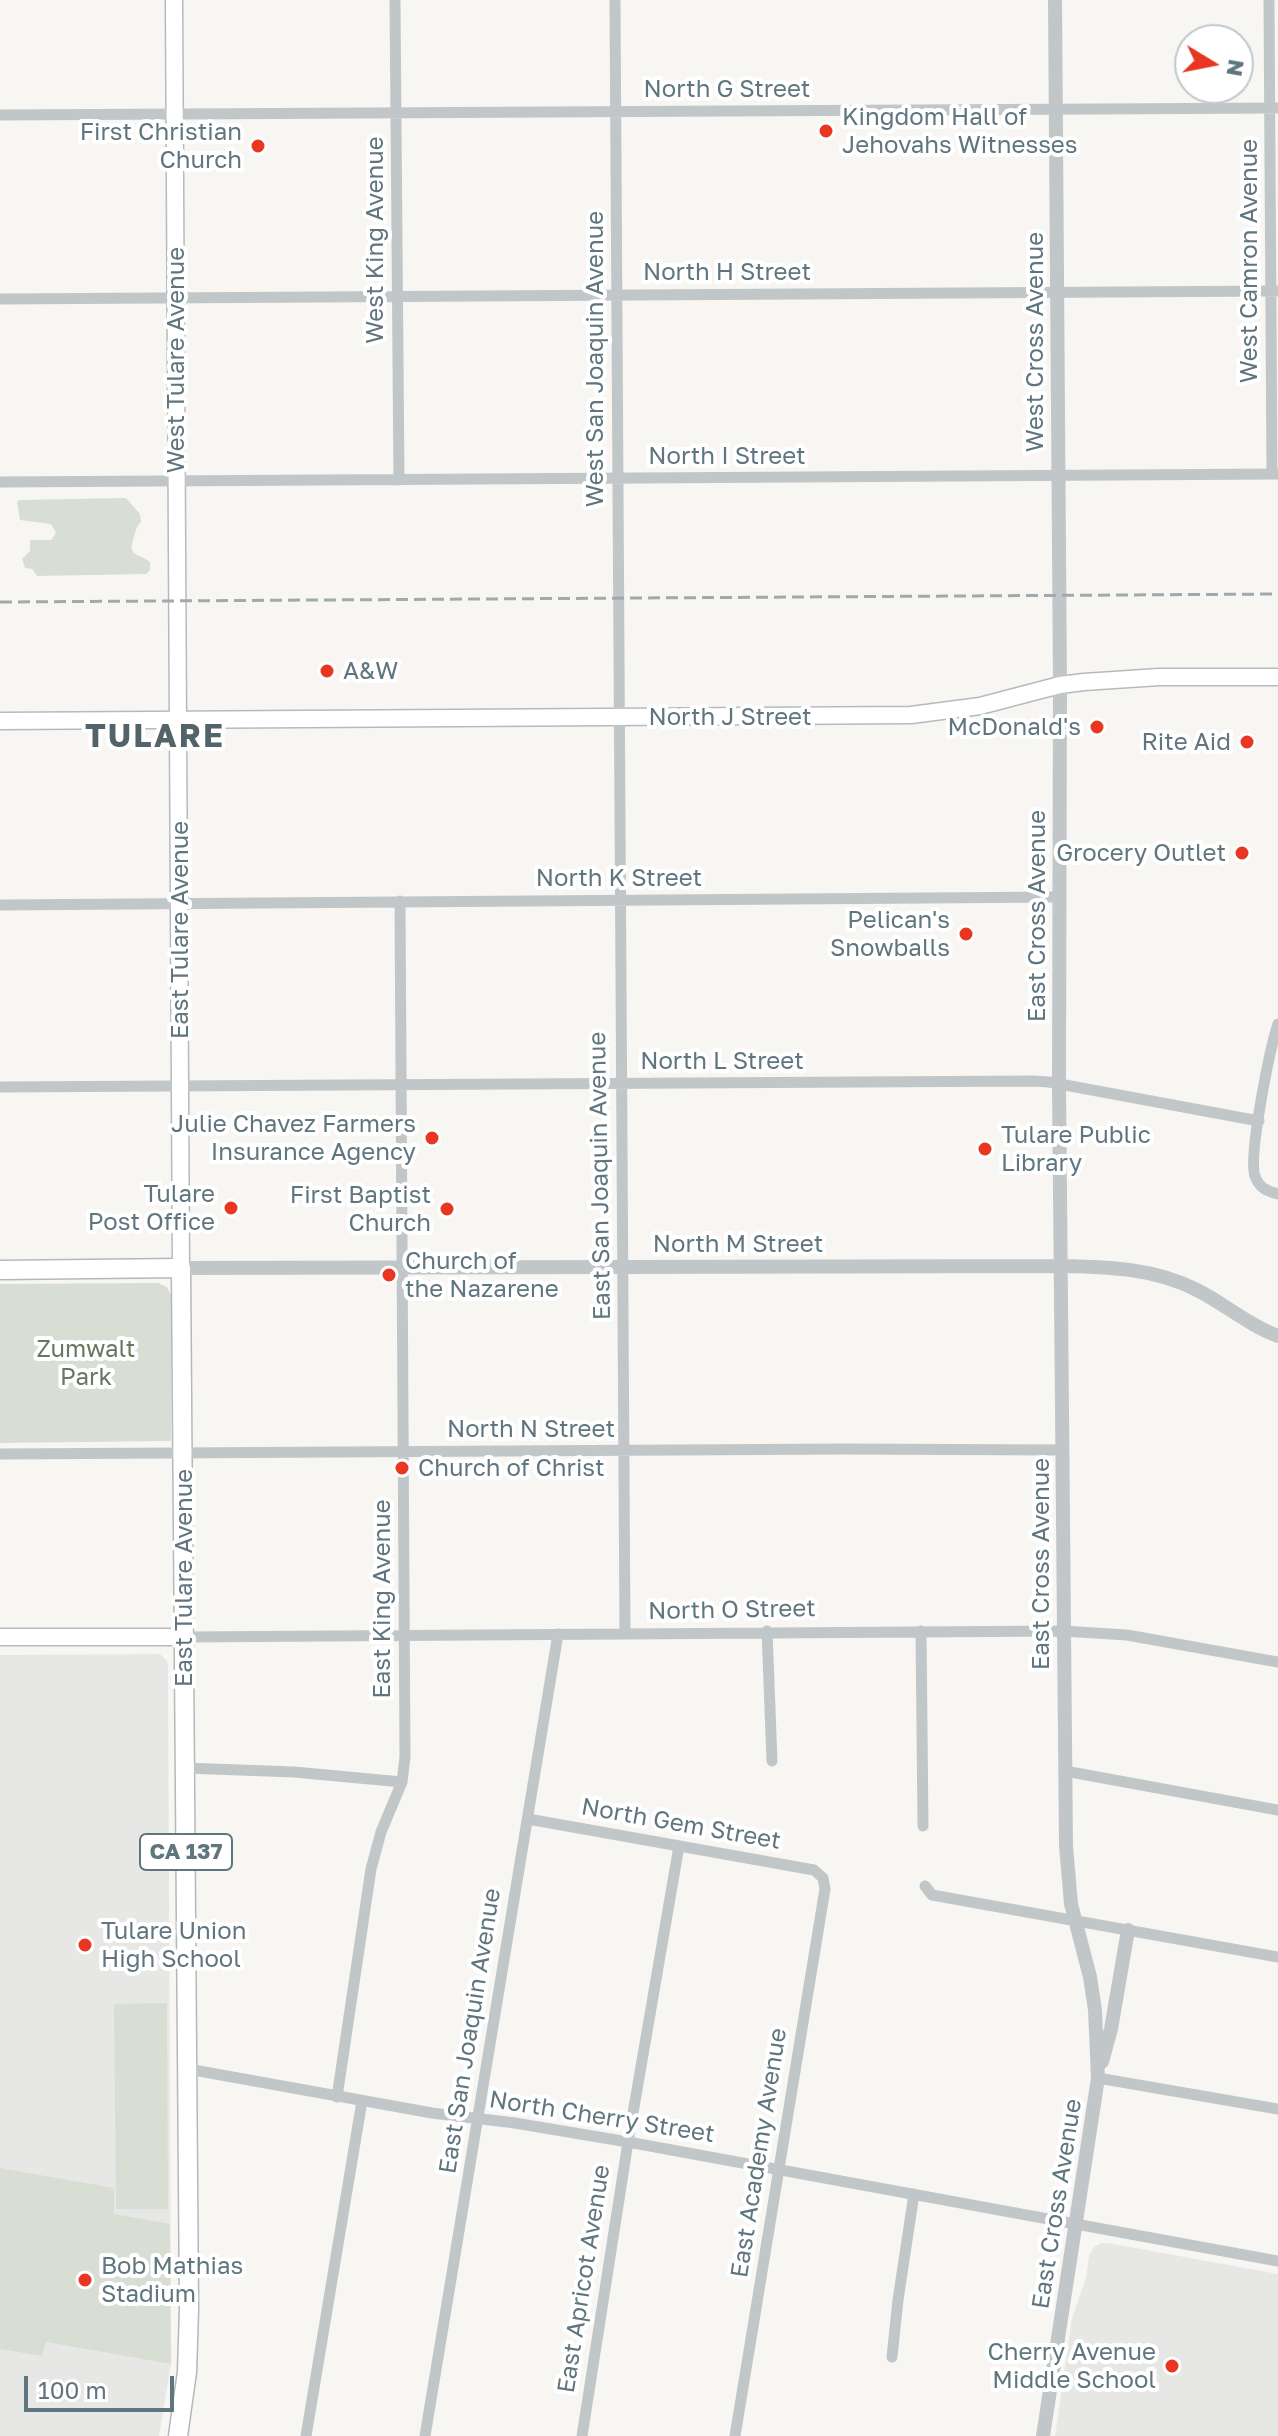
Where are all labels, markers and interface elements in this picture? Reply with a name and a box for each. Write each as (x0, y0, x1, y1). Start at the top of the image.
north arrow (1174, 24, 1254, 104)
text: N (1221, 57, 1251, 78)
street label: North G Street (644, 75, 810, 103)
place label: Kingdom Hall of Jehovahs Witnesses (842, 103, 1078, 159)
place label: First Christian Church (80, 118, 242, 174)
marker: Kingdom Hall of Jehovahs Witnesses (817, 122, 835, 140)
street label: West King Avenue (361, 136, 389, 344)
marker: First Christian Church (249, 137, 267, 155)
street label: West Camron Avenue (1235, 139, 1263, 383)
street label: West San Joaquin Avenue (581, 211, 609, 507)
street label: West Cross Avenue (1021, 232, 1049, 452)
street label: West Tulare Avenue (162, 247, 190, 473)
street label: North H Street (643, 258, 811, 286)
street label: North I Street (648, 442, 806, 470)
place label: A&W (343, 657, 398, 685)
marker: A&W (318, 662, 336, 680)
street label: North J Street (648, 703, 812, 731)
place label: McDonald's (948, 713, 1081, 741)
district label: TULARE (85, 718, 225, 756)
marker: McDonald's (1088, 718, 1106, 736)
place label: Rite Aid (1141, 728, 1231, 756)
marker: Rite Aid (1238, 733, 1256, 751)
street label: East Cross Avenue (1023, 810, 1051, 1022)
street label: East Tulare Avenue (166, 821, 194, 1039)
place label: Grocery Outlet (1056, 839, 1226, 867)
marker: Grocery Outlet (1233, 844, 1251, 862)
street label: North K Street (536, 864, 702, 892)
place label: Pelican's Snowballs (830, 906, 950, 962)
marker: Pelican's Snowballs (957, 925, 975, 943)
street label: East San Joaquin Avenue (583, 1032, 617, 1320)
street label: North L Street (640, 1047, 804, 1075)
place label: Julie Chavez Farmers Insurance Agency (171, 1110, 416, 1166)
place label: Tulare Public Library (1001, 1121, 1151, 1177)
marker: Julie Chavez Farmers Insurance Agency (423, 1129, 441, 1147)
marker: Tulare Public Library (976, 1140, 994, 1158)
place label: Tulare Post Office (88, 1180, 215, 1236)
place label: First Baptist Church (290, 1181, 431, 1237)
marker: Tulare Post Office (222, 1199, 240, 1217)
marker: First Baptist Church (438, 1200, 456, 1218)
street label: North M Street (653, 1230, 823, 1258)
place label: Church of the Nazarene (405, 1247, 559, 1303)
marker: Church of the Nazarene (380, 1266, 398, 1284)
park label: Zumwalt Park (37, 1335, 135, 1391)
street label: North N Street (447, 1415, 615, 1443)
place label: Church of Christ (418, 1454, 605, 1482)
street label: East Cross Avenue (1027, 1458, 1055, 1670)
marker: Church of Christ (393, 1459, 411, 1477)
street label: East Tulare Avenue (170, 1469, 198, 1687)
street label: East King Avenue (368, 1499, 396, 1699)
street label: North O Street (648, 1594, 816, 1626)
street label: North Gem Street (579, 1792, 783, 1856)
road number: CA 137 (140, 1834, 232, 1870)
street label: East San Joaquin Avenue (433, 1886, 507, 2176)
place label: Tulare Union High School (101, 1917, 246, 1973)
marker: Tulare Union High School (76, 1936, 94, 1954)
street label: East Academy Avenue (725, 2026, 793, 2280)
street label: North Cherry Street (487, 2085, 717, 2149)
street label: East Cross Avenue (1026, 2097, 1088, 2311)
street label: East Apricot Avenue (552, 2163, 616, 2395)
place label: Bob Mathias Stadium (101, 2252, 243, 2308)
marker: Bob Mathias Stadium (76, 2271, 94, 2289)
place label: Cherry Avenue Middle School (987, 2338, 1156, 2394)
marker: Cherry Avenue Middle School (1163, 2357, 1181, 2375)
scale bar (28, 2360, 178, 2410)
text: 100 m (38, 2375, 107, 2404)

